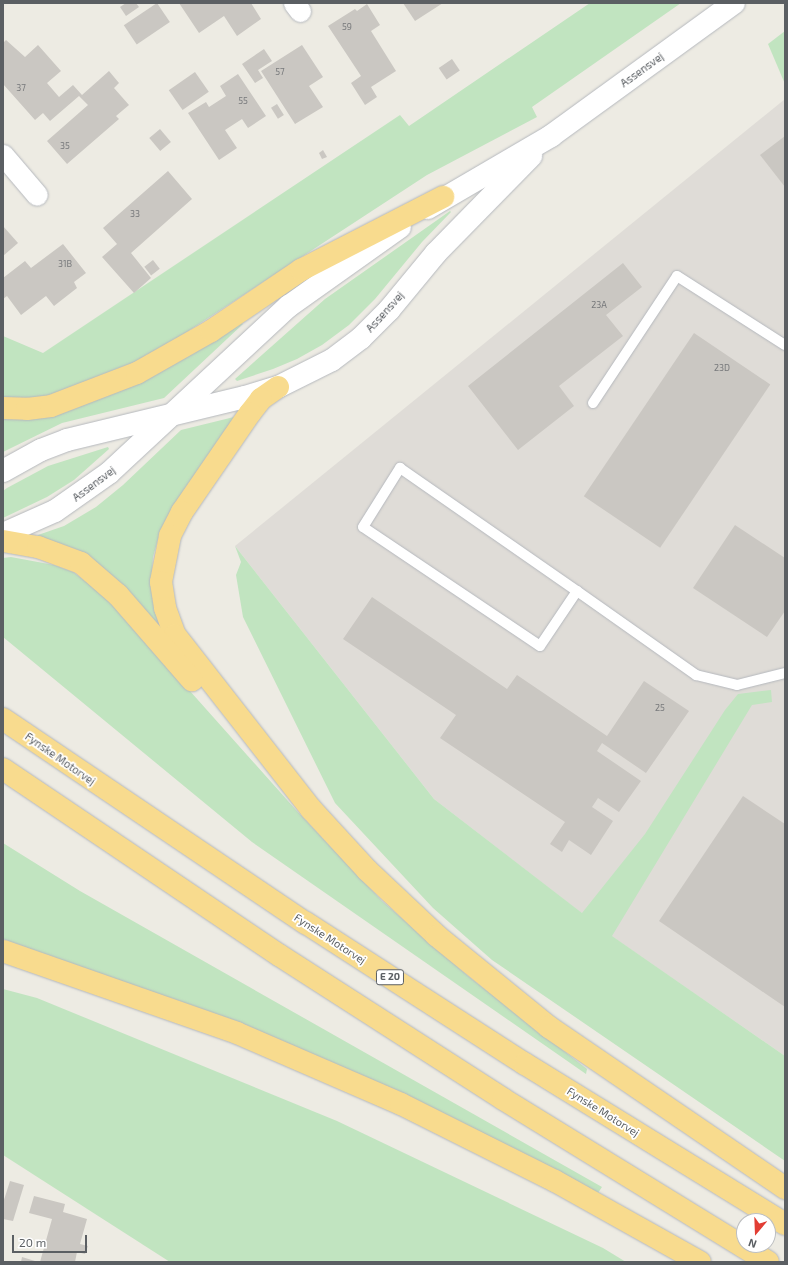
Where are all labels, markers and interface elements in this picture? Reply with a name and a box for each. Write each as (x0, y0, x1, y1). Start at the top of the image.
house number: 59 (342, 22, 352, 32)
street label: Assensvej (618, 50, 666, 90)
house number: 57 (275, 67, 285, 77)
house number: 37 (16, 83, 26, 93)
house number: 55 (238, 96, 248, 106)
house number: 35 (60, 141, 70, 151)
house number: 33 (130, 209, 140, 219)
house number: 31B (58, 259, 72, 269)
street label: Assensvej (363, 289, 407, 335)
house number: 23A (591, 300, 607, 310)
house number: 23D (714, 363, 730, 373)
street label: Assensvej (70, 464, 118, 504)
house number: 25 (655, 703, 665, 713)
street label: Fynske Motorvej (22, 730, 98, 788)
street label: Fynske Motorvej (292, 911, 368, 967)
road number: E 20 (375, 969, 405, 985)
street label: Fynske Motorvej (564, 1084, 642, 1140)
north arrow (736, 1213, 776, 1253)
scale bar (14, 1227, 89, 1253)
text: 20 m (19, 1235, 46, 1249)
text: N (746, 1236, 758, 1251)

